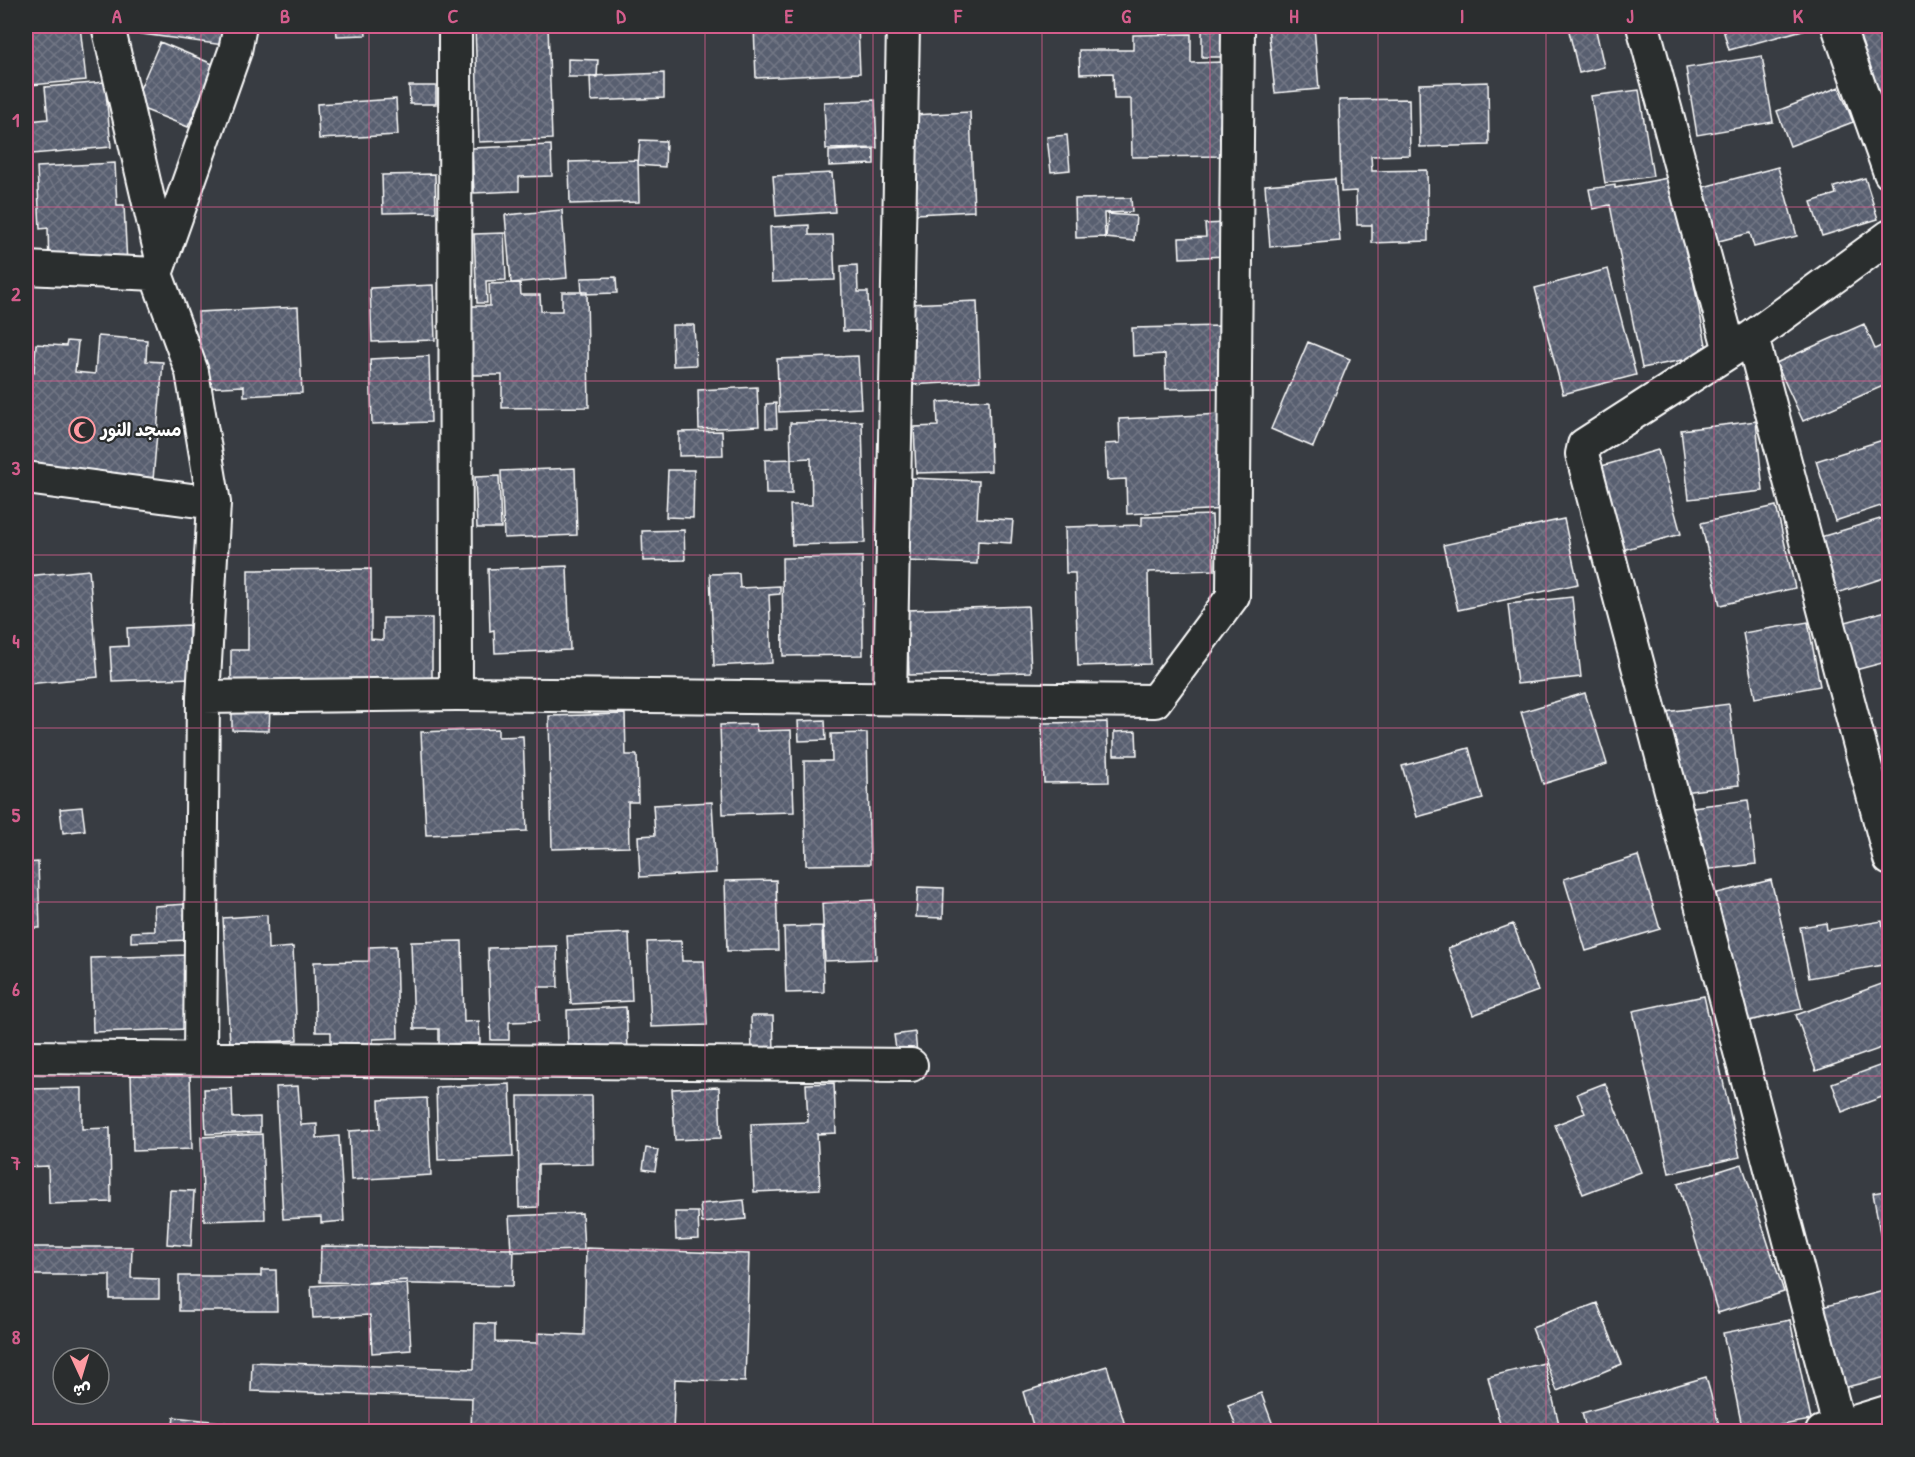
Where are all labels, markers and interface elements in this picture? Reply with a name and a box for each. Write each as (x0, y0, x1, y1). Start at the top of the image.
text: A (112, 2, 122, 29)
text: B (280, 2, 290, 29)
text: C (448, 2, 459, 29)
text: D (616, 2, 626, 29)
text: E (785, 2, 794, 29)
text: F (953, 2, 963, 29)
text: G (1121, 2, 1131, 29)
text: H (1289, 2, 1299, 29)
text: I (1460, 2, 1464, 29)
text: J (1626, 2, 1634, 29)
text: K (1793, 2, 1804, 29)
text: 1 (12, 106, 20, 133)
text: 2 (11, 280, 21, 307)
mosque icon: مسجد النور (67, 415, 97, 445)
place label: مسجد النور (99, 417, 182, 442)
text: 3 (12, 454, 21, 481)
text: 4 (12, 627, 20, 654)
text: 5 (12, 801, 21, 828)
text: 6 (12, 975, 20, 1002)
text: 7 (10, 1149, 21, 1176)
text: 8 (12, 1323, 21, 1350)
north arrow (51, 1346, 111, 1406)
text: ش (72, 1379, 92, 1403)

